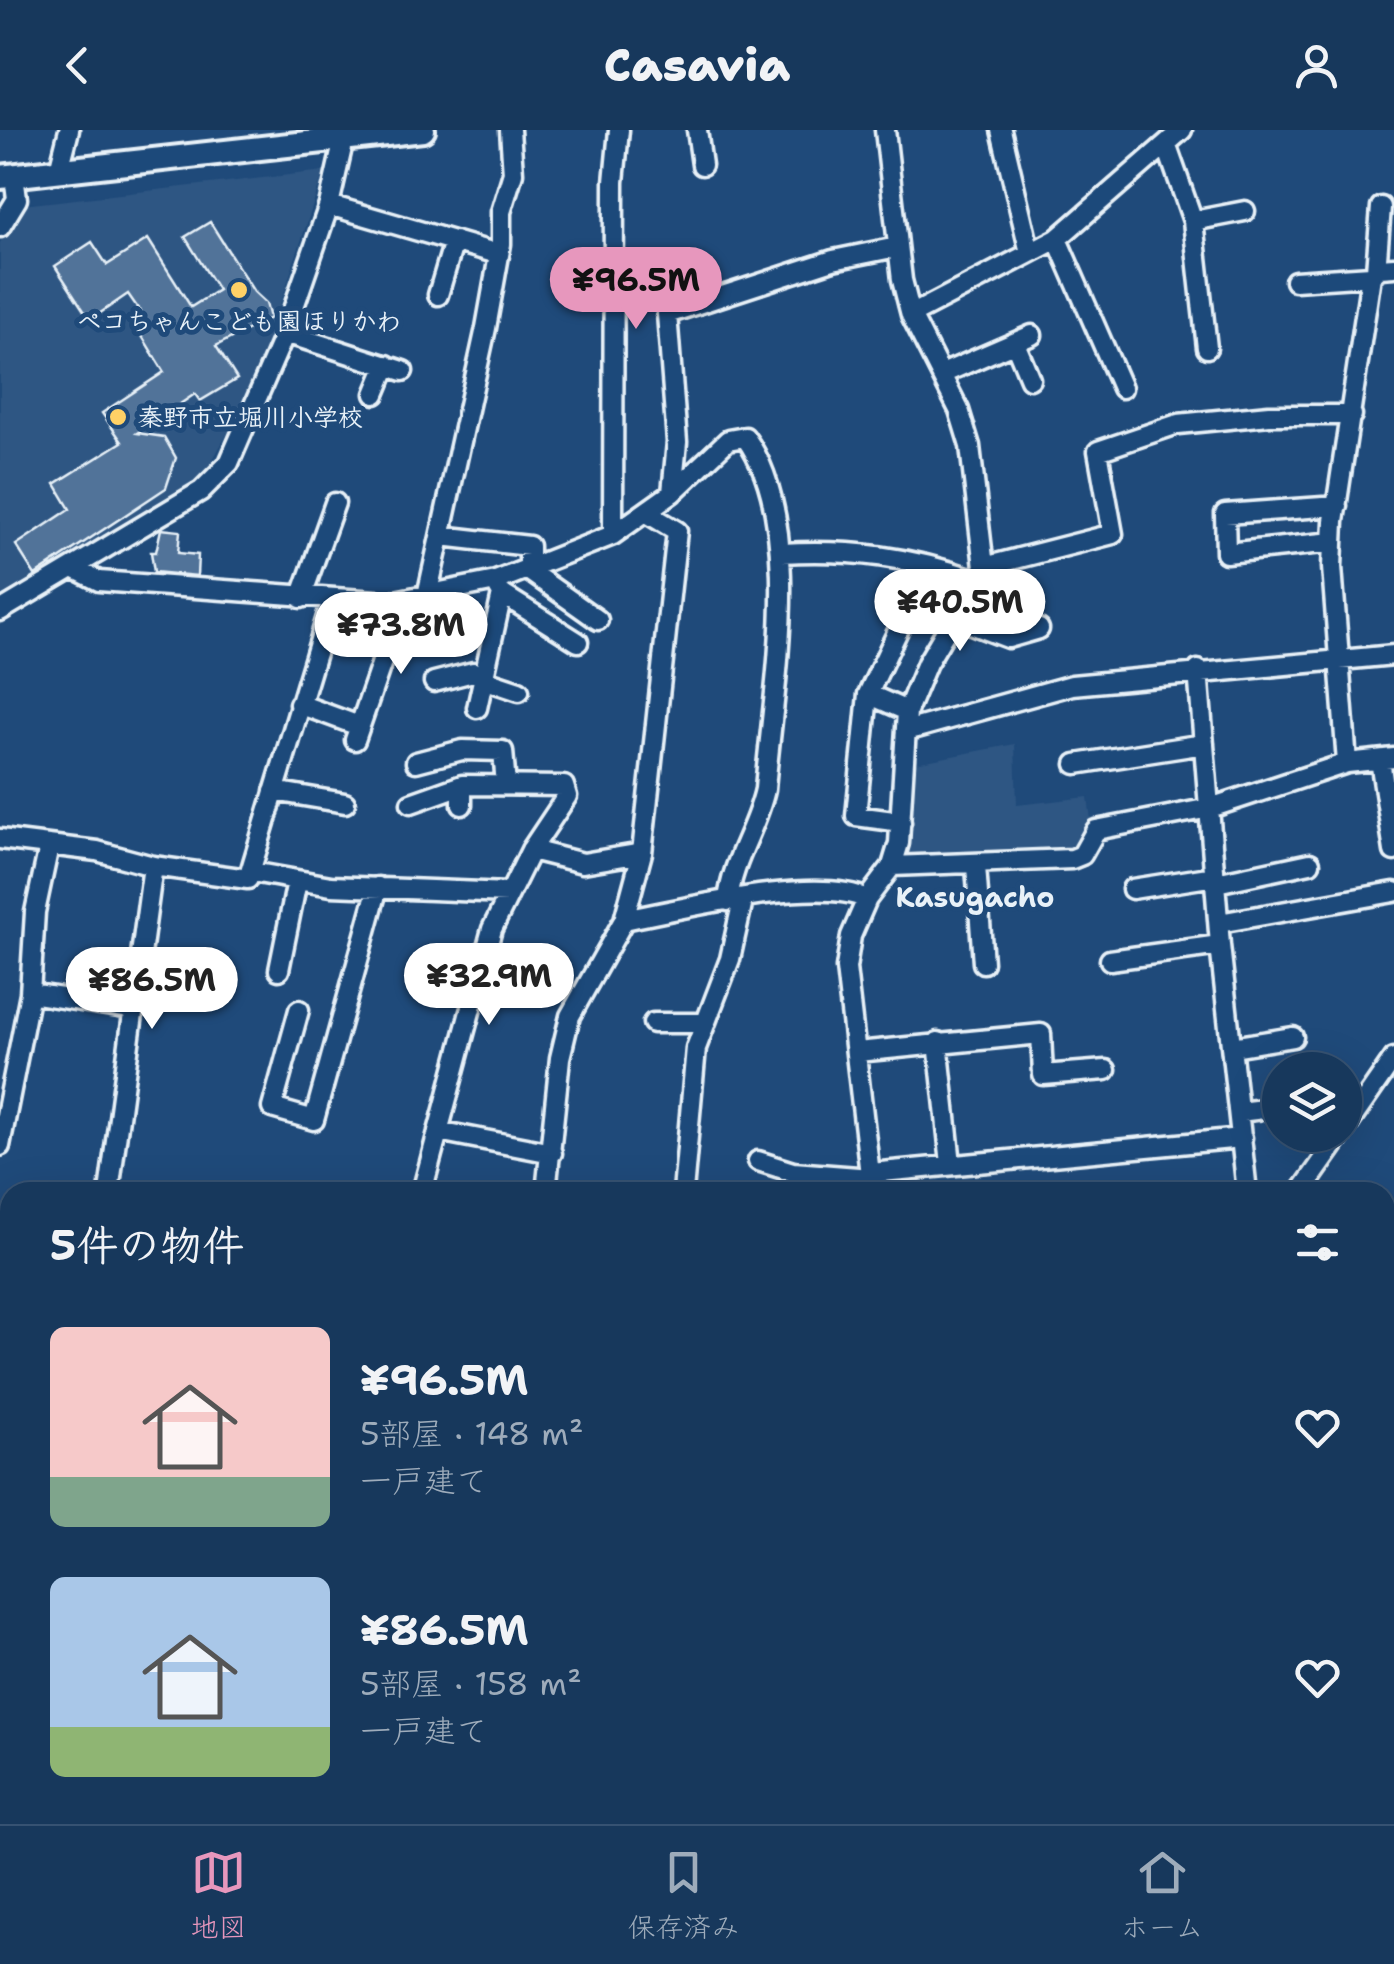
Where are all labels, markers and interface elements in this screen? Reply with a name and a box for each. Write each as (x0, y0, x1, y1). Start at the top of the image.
text: Casavia (604, 35, 790, 95)
icon: back (50, 38, 105, 93)
icon: person (1289, 38, 1344, 93)
pin: ¥96.5M (555, 247, 717, 332)
text: ¥96.5M (572, 258, 700, 301)
marker: ペコちゃんこども園ほりかわ (228, 279, 250, 301)
place label: ペコちゃんこども園ほりかわ (76, 304, 402, 338)
place label: 秦野市立堀川小学校 (138, 400, 363, 434)
marker: 秦野市立堀川小学校 (107, 406, 129, 428)
pin: ¥40.5M (879, 569, 1041, 654)
text: ¥40.5M (896, 580, 1024, 623)
pin: ¥73.8M (320, 592, 482, 677)
text: ¥73.8M (337, 603, 465, 646)
district label: Kasugacho (896, 878, 1054, 916)
pin: ¥32.9M (408, 943, 570, 1028)
pin: ¥86.5M (71, 947, 233, 1032)
text: ¥32.9M (426, 954, 552, 997)
text: ¥86.5M (88, 958, 216, 1001)
map controls (1262, 1052, 1362, 1152)
button: layers (1262, 1052, 1362, 1152)
icon: filters (1290, 1215, 1345, 1270)
text: 5件の物件 (50, 1217, 244, 1273)
text: ¥96.5M (360, 1352, 528, 1408)
icon: home (130, 1367, 250, 1487)
icon: heart (1290, 1400, 1345, 1455)
text: 5部屋 · 148 m² (360, 1412, 584, 1455)
text: 一戸建て (360, 1459, 488, 1502)
text: ¥86.5M (360, 1602, 529, 1658)
icon: home (130, 1617, 250, 1737)
icon: heart (1290, 1650, 1345, 1705)
text: 5部屋 · 158 m² (360, 1662, 582, 1705)
text: 一戸建て (360, 1709, 488, 1752)
tab: 地図 (191, 1845, 247, 1946)
tab: 保存済み (628, 1845, 740, 1946)
tab: ホーム (1121, 1845, 1203, 1946)

